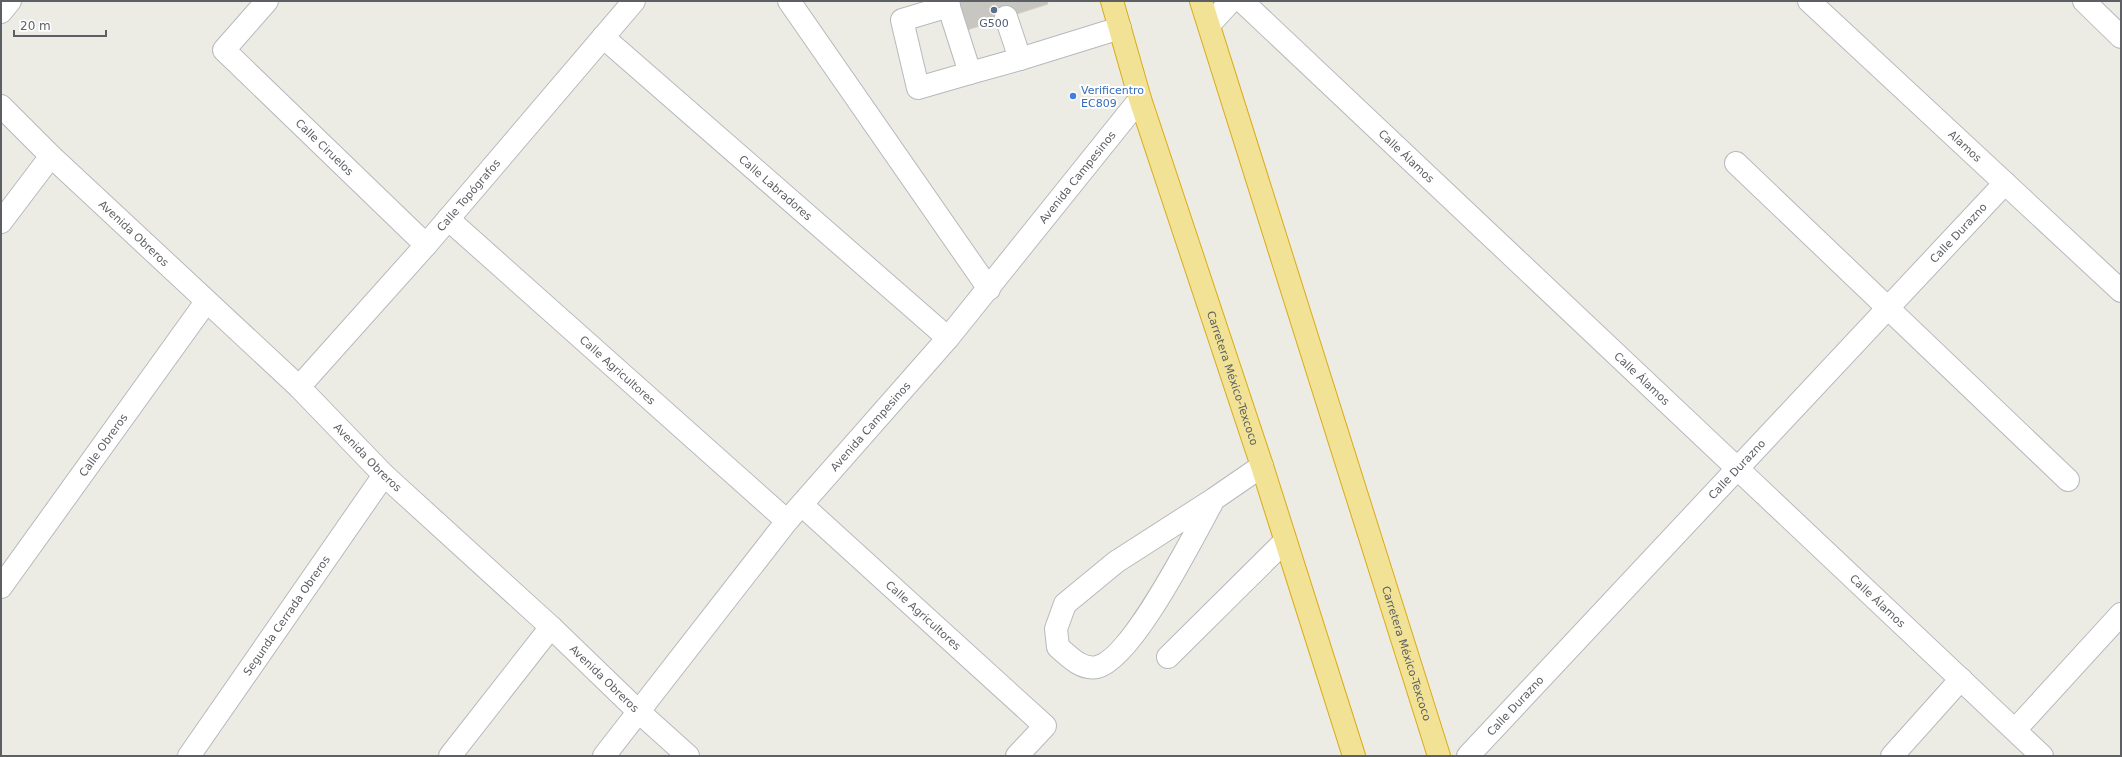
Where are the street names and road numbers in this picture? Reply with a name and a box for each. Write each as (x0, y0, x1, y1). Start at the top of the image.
street label: Calle Ciruelos (293, 116, 356, 178)
street label: Calle Álamos (1376, 127, 1437, 186)
street label: Alamos (1946, 127, 1984, 165)
street label: Avenida Campesinos (1036, 128, 1118, 226)
street label: Calle Labradores (736, 152, 815, 223)
street label: Calle Topógrafos (434, 156, 503, 234)
street label: Avenida Obreros (96, 197, 172, 269)
street label: Calle Durazno (1927, 200, 1990, 265)
street label: Carretera México-Texcoco (1204, 309, 1261, 447)
street label: Calle Agricultores (577, 333, 658, 407)
street label: Calle Álamos (1612, 349, 1673, 408)
street label: Avenida Campesinos (828, 379, 913, 474)
street label: Calle Obreros (76, 411, 130, 479)
street label: Avenida Obreros (331, 421, 404, 494)
street label: Calle Durazno (1706, 436, 1768, 502)
street label: Segunda Cerrada Obreros (240, 553, 333, 678)
street label: Calle Álamos (1847, 572, 1908, 630)
street label: Calle Agricultores (883, 578, 964, 653)
street label: Carretera México-Texcoco (1379, 584, 1434, 723)
street label: Avenida Obreros (567, 642, 642, 715)
street label: Calle Durazno (1484, 673, 1546, 738)

